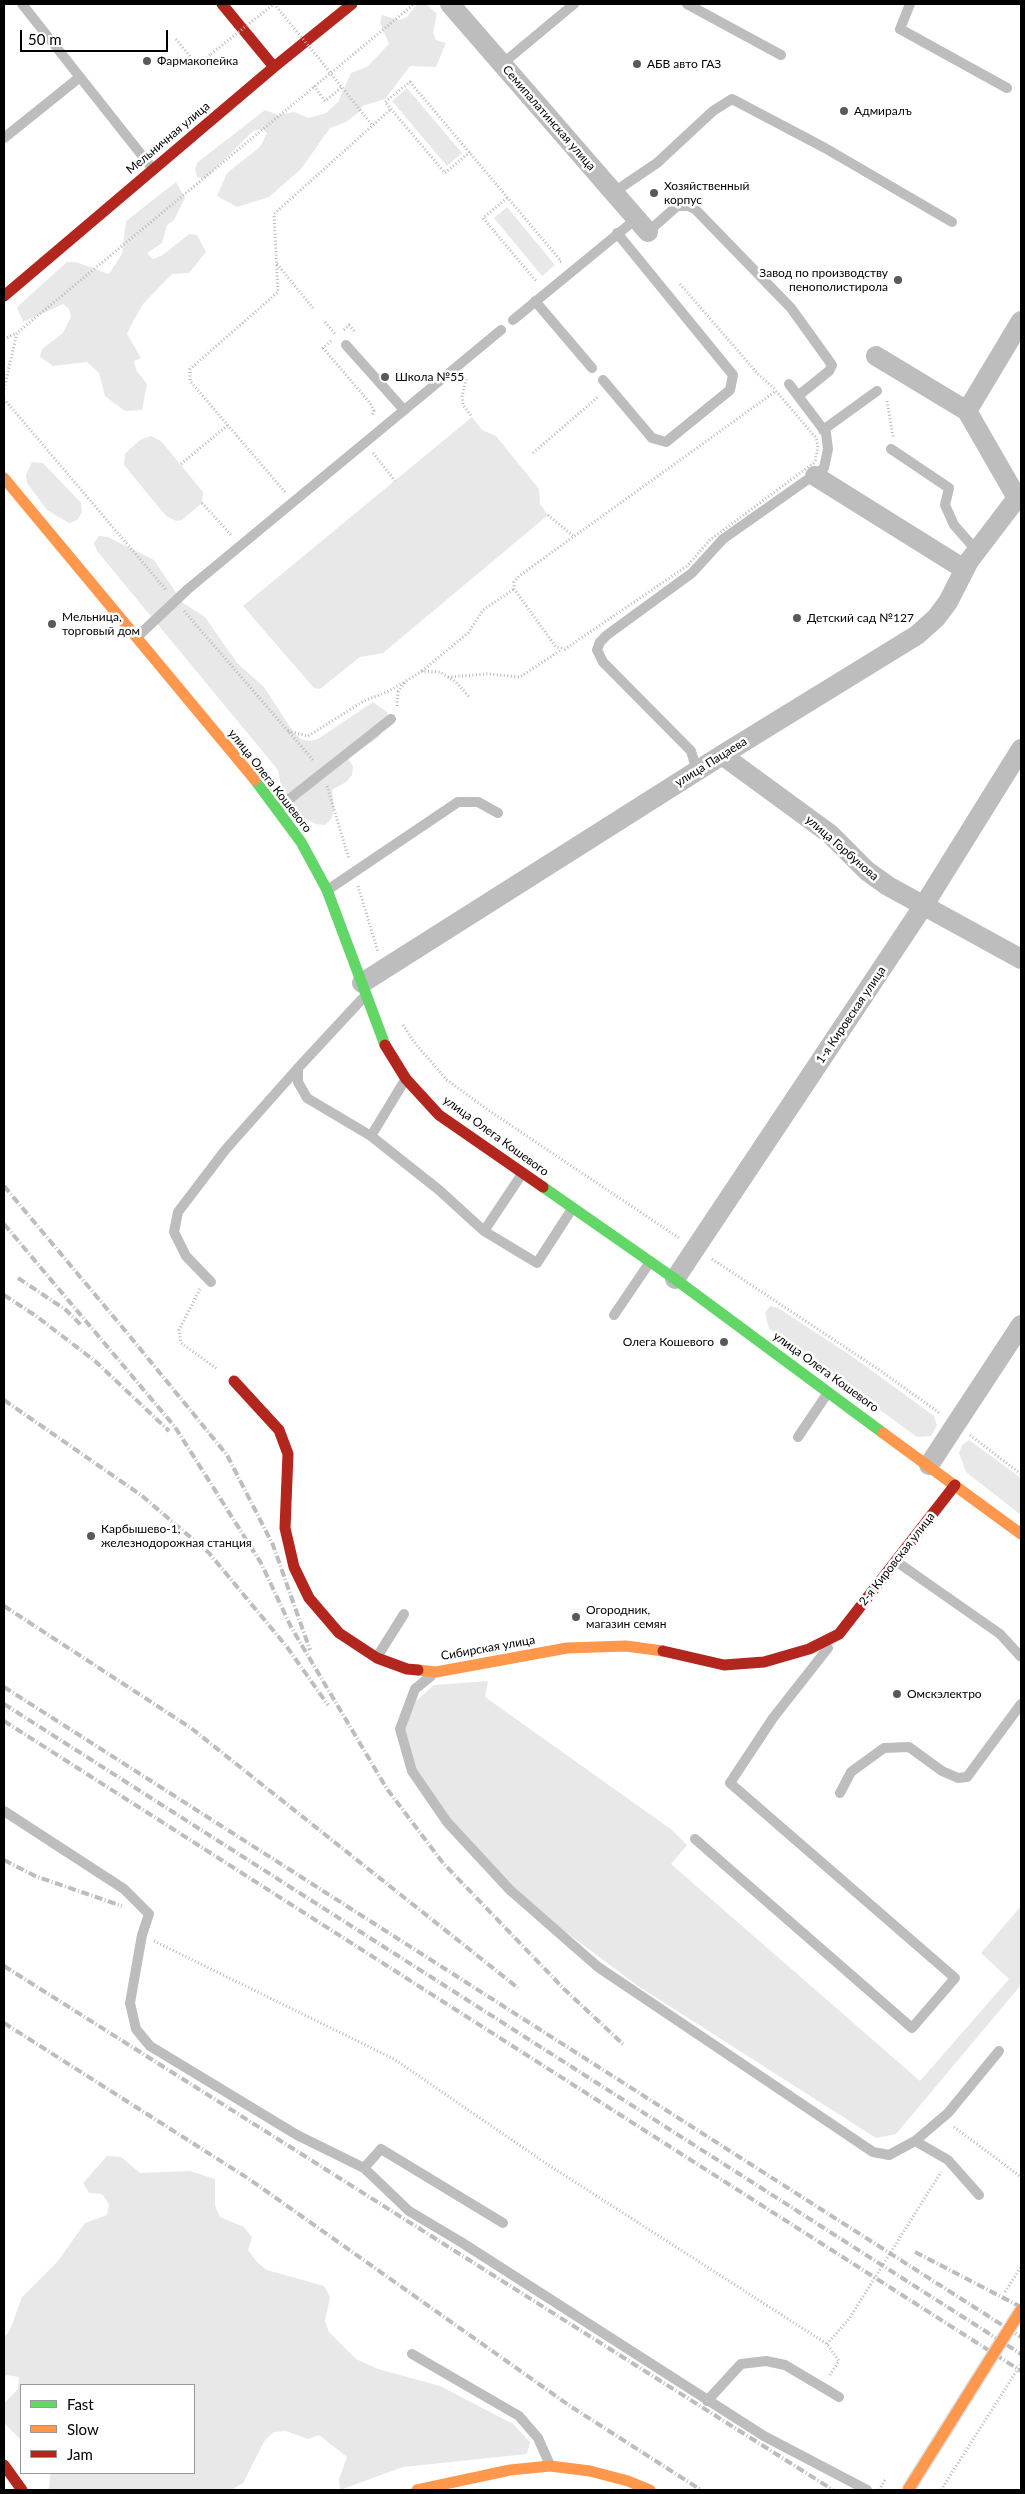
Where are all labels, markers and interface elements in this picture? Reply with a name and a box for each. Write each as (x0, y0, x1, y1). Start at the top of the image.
scale bar (22, 20, 170, 52)
text: 50 m (28, 30, 62, 48)
place label: Фармакопейка (157, 54, 238, 68)
marker: Фармакопейка (141, 55, 153, 67)
place label: АБВ авто ГАЗ (647, 57, 721, 71)
marker: АБВ авто ГАЗ (631, 58, 643, 70)
street label: Семипалатинская улица (499, 63, 599, 173)
street label: Мельничная улица (123, 99, 213, 177)
place label: Адмиралъ (854, 104, 912, 118)
marker: Адмиралъ (838, 105, 850, 117)
place label: Хозяйственный корпус (664, 179, 749, 207)
marker: Хозяйственный корпус (648, 187, 660, 199)
place label: Завод по производству пенополистирола (759, 266, 888, 294)
marker: Завод по производству пенополистирола (892, 274, 904, 286)
place label: Школа №55 (395, 370, 464, 384)
marker: Школа №55 (379, 371, 391, 383)
place label: Мельница, торговый дом (62, 610, 140, 638)
place label: Детский сад №127 (807, 611, 914, 625)
marker: Детский сад №127 (791, 612, 803, 624)
marker: Мельница, торговый дом (46, 618, 58, 630)
street label: улица Олега Кошевого (225, 727, 315, 835)
street label: улица Пацаева (672, 734, 750, 790)
street label: улица Горбунова (802, 812, 882, 884)
street label: 1-я Кировская улица (813, 964, 889, 1066)
street label: улица Олега Кошевого (440, 1093, 552, 1179)
street label: улица Олега Кошевого (770, 1329, 882, 1415)
place label: Олега Кошевого (623, 1335, 714, 1349)
marker: Олега Кошевого (718, 1336, 730, 1348)
street label: 2-я Кировская улица (856, 1509, 938, 1609)
place label: Карбышево-1, железнодорожная станция (101, 1522, 252, 1550)
marker: Карбышево-1, железнодорожная станция (85, 1530, 97, 1542)
place label: Огородник, магазин семян (586, 1603, 666, 1631)
marker: Огородник, магазин семян (570, 1611, 582, 1623)
street label: Сибирская улица (440, 1633, 536, 1663)
place label: Омскэлектро (907, 1687, 982, 1701)
marker: Омскэлектро (891, 1688, 903, 1700)
legend (20, 2384, 195, 2474)
text: Fast (67, 2395, 94, 2413)
text: Slow (67, 2420, 99, 2438)
text: Jam (67, 2445, 93, 2463)

